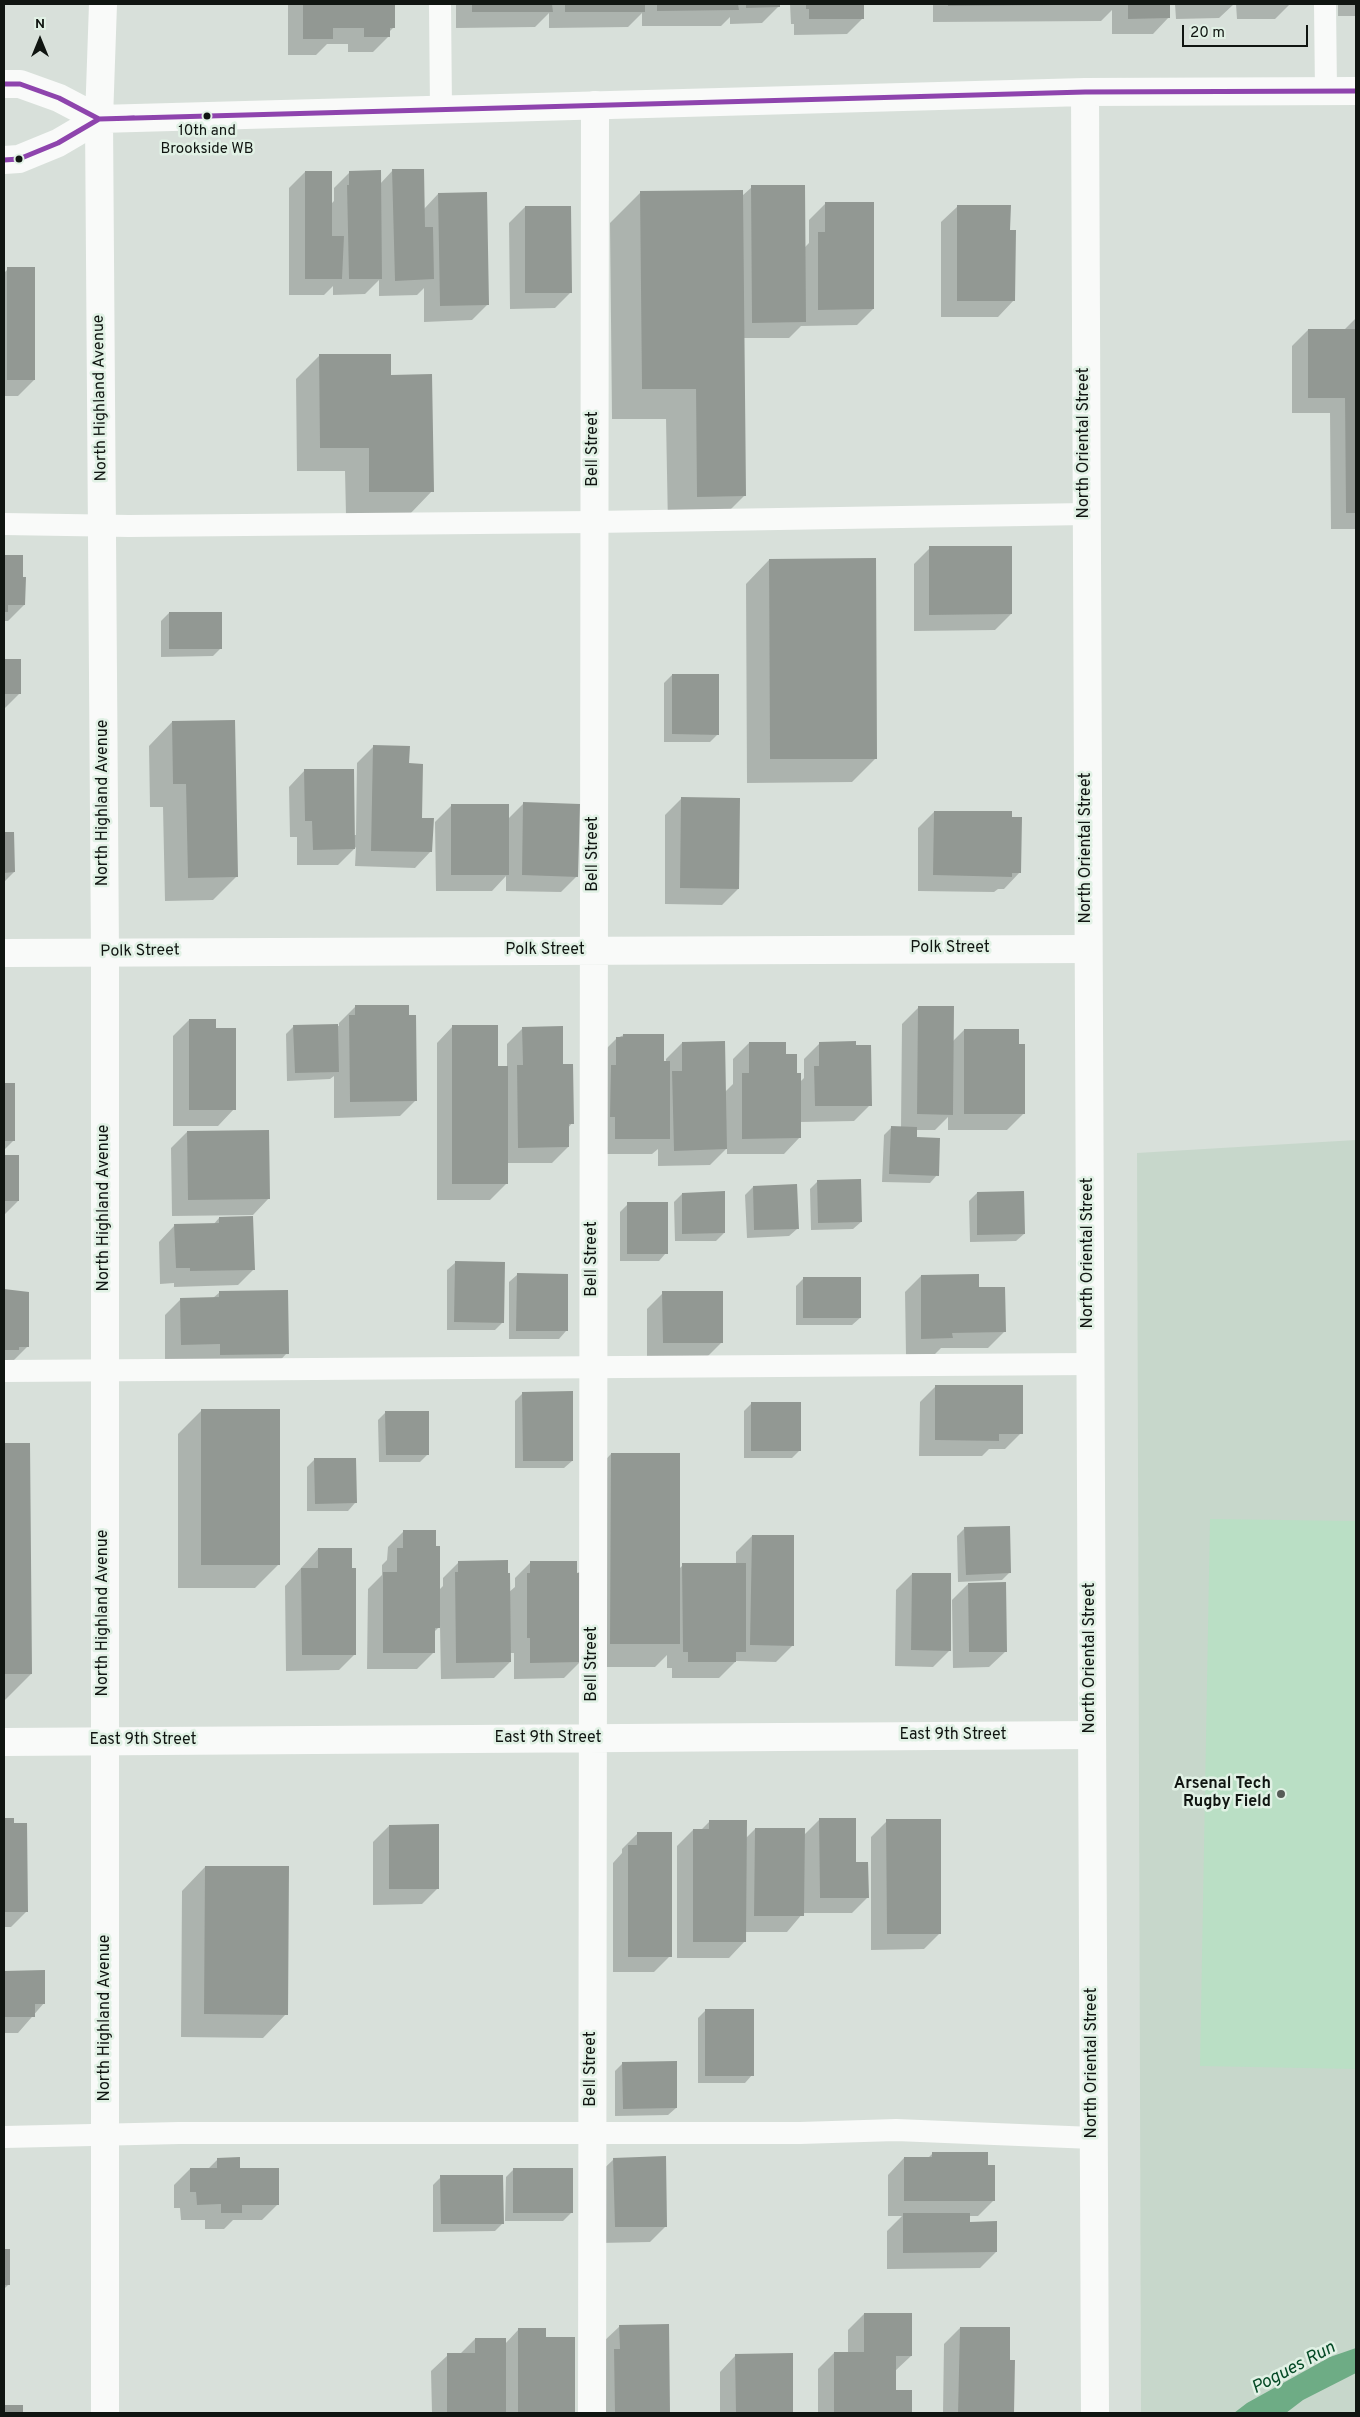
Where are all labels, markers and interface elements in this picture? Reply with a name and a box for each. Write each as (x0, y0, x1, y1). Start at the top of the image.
north arrow (15, 15, 65, 65)
scale bar (1185, 15, 1311, 47)
text: N (35, 16, 45, 33)
text: 20 m (1190, 24, 1225, 43)
marker: 10th and Brookside WB (202, 111, 212, 121)
place label: 10th and Brookside WB (160, 123, 254, 158)
unlabelled marker (14, 154, 24, 164)
street label: North Highland Avenue (90, 314, 112, 482)
street label: North Oriental Street (1075, 368, 1095, 518)
street label: Bell Street (584, 411, 604, 487)
street label: North Highland Avenue (94, 720, 114, 886)
street label: North Oriental Street (1077, 773, 1097, 923)
street label: Bell Street (584, 816, 604, 892)
street label: Polk Street (910, 939, 990, 959)
street label: Polk Street (505, 941, 585, 961)
street label: Polk Street (100, 942, 180, 962)
street label: North Highland Avenue (95, 1125, 115, 1291)
street label: North Oriental Street (1079, 1178, 1099, 1328)
street label: Bell Street (583, 1221, 603, 1297)
street label: North Highland Avenue (94, 1530, 114, 1696)
street label: North Oriental Street (1081, 1583, 1101, 1733)
street label: Bell Street (583, 1626, 603, 1702)
street label: East 9th Street (899, 1726, 1007, 1746)
street label: East 9th Street (494, 1729, 602, 1749)
street label: East 9th Street (89, 1731, 197, 1751)
place label: Arsenal Tech Rugby Field (1174, 1775, 1271, 1813)
marker: Arsenal Tech Rugby Field (1275, 1788, 1287, 1800)
street label: North Highland Avenue (96, 1935, 116, 2101)
street label: North Oriental Street (1083, 1988, 1103, 2138)
street label: Bell Street (582, 2031, 602, 2107)
water label: Pogues Run (1248, 2338, 1340, 2400)

